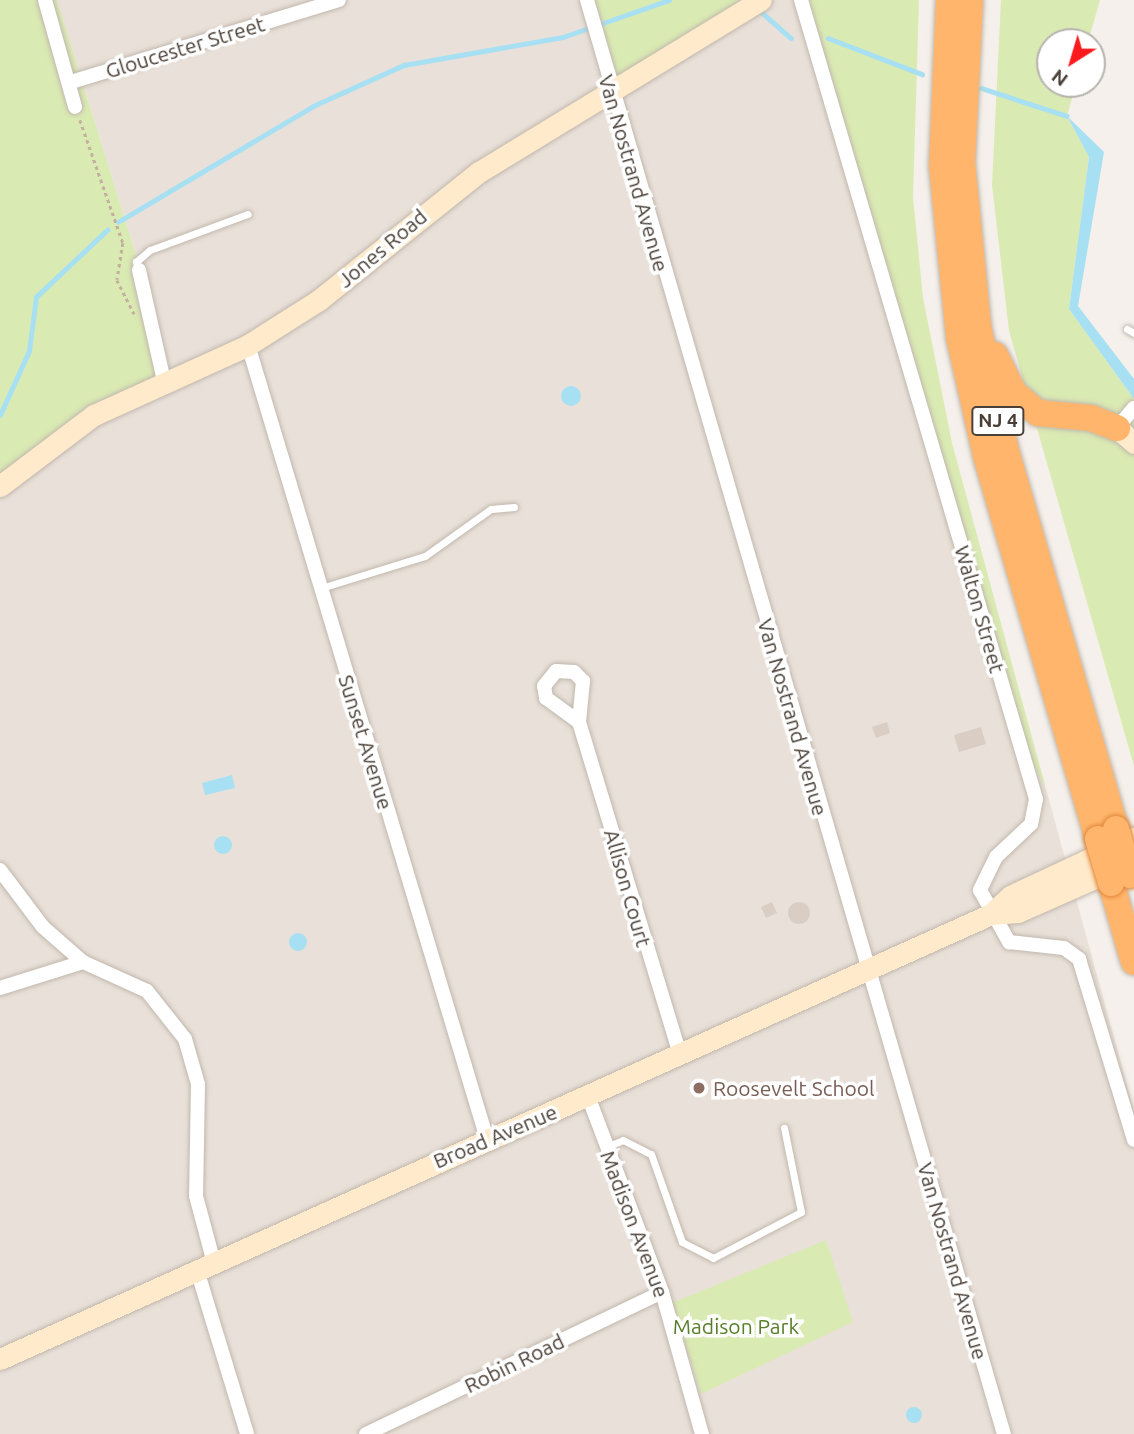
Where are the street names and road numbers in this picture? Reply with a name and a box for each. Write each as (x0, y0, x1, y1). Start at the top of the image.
street label: Gloucester Street (102, 11, 268, 83)
street label: Van Nostrand Avenue (594, 72, 674, 274)
street label: Jones Road (332, 203, 432, 293)
road number: NJ 4 (970, 406, 1026, 436)
street label: Walton Street (950, 542, 1010, 676)
street label: Van Nostrand Avenue (753, 616, 833, 818)
street label: Sunset Avenue (334, 672, 398, 812)
street label: Allison Court (599, 826, 657, 950)
street label: Broad Avenue (429, 1099, 561, 1173)
street label: Madison Avenue (595, 1147, 675, 1301)
street label: Van Nostrand Avenue (913, 1160, 993, 1362)
street label: Robin Road (460, 1328, 568, 1398)

